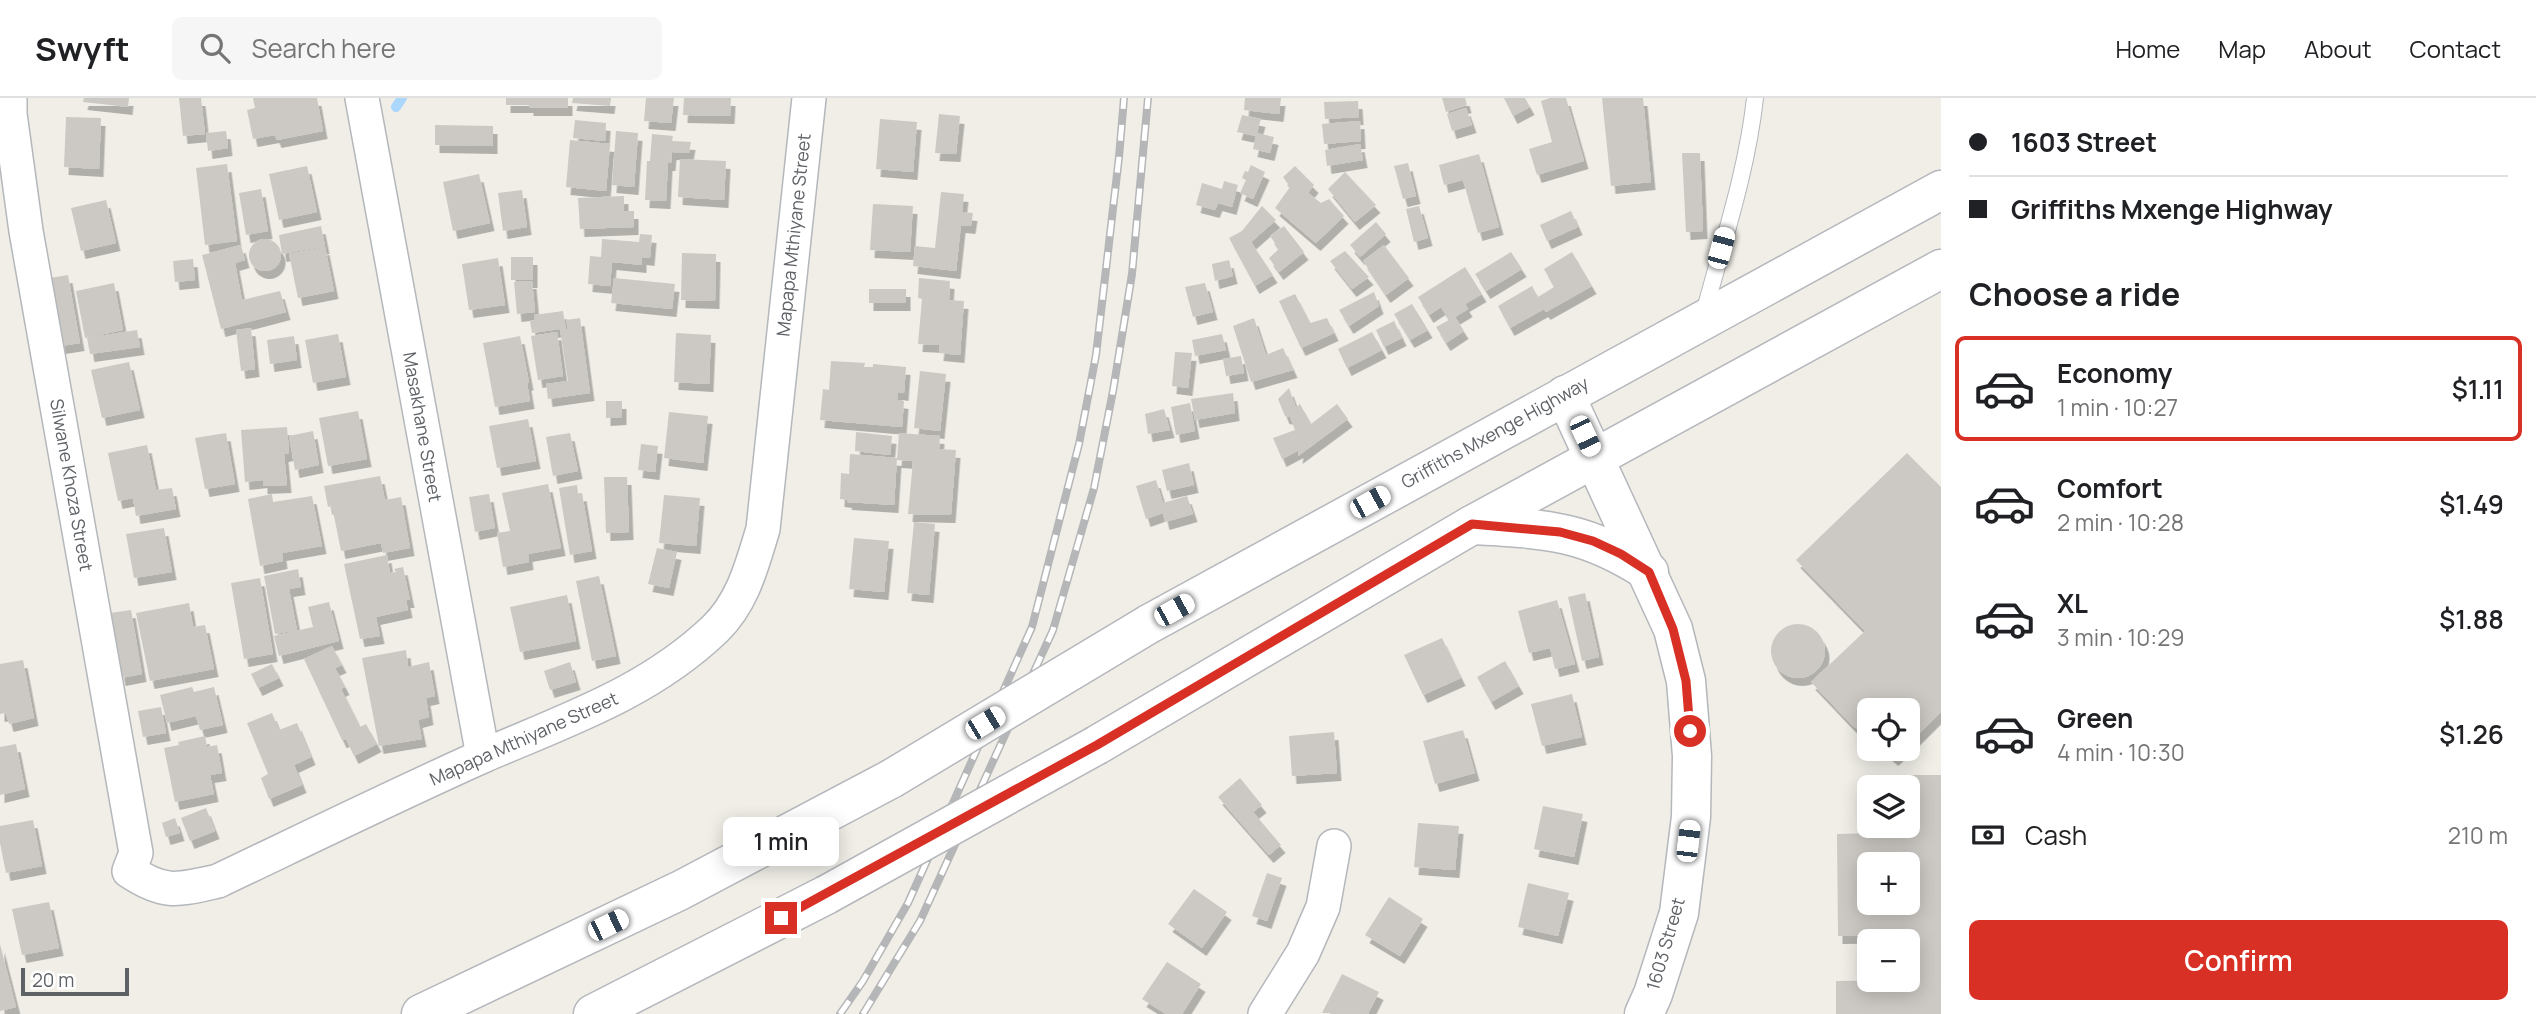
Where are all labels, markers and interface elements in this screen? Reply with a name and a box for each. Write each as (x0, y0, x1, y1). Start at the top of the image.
search box (172, 17, 662, 80)
text: Swyft (35, 26, 130, 71)
icon: search (196, 29, 234, 67)
text: Search here (252, 30, 396, 66)
text: Home (2115, 32, 2180, 65)
text: Map (2218, 32, 2266, 65)
text: About (2304, 32, 2372, 65)
text: Contact (2410, 32, 2501, 65)
text: 1603 Street (2011, 124, 2157, 160)
street label: Mapapa Mthiyane Street (770, 132, 816, 338)
text: Griffiths Mxenge Highway (2011, 191, 2332, 227)
car (1706, 225, 1737, 271)
text: Choose a ride (1969, 272, 2180, 316)
street label: Masakhane Street (398, 350, 448, 504)
text: Economy (2057, 355, 2172, 391)
icon: car (1973, 357, 2036, 420)
street label: Griffiths Mxenge Highway (1397, 370, 1593, 494)
text: $1.11 (2452, 371, 2504, 407)
text: 1 min · 10:27 (2057, 391, 2178, 423)
street label: Silwane Khoza Street (45, 397, 99, 573)
car (1567, 413, 1604, 459)
text: Comfort (2057, 470, 2163, 506)
icon: car (1973, 472, 2036, 535)
car (1347, 483, 1394, 521)
text: $1.49 (2439, 486, 2504, 522)
text: 2 min · 10:28 (2057, 506, 2184, 538)
text: XL (2057, 585, 2088, 621)
icon: car (1973, 587, 2036, 650)
car (1151, 591, 1198, 629)
text: $1.88 (2439, 601, 2504, 637)
text: 3 min · 10:29 (2057, 621, 2185, 653)
street label: Mapapa Mthiyane Street (426, 686, 622, 791)
map controls (1857, 698, 1920, 992)
button: locate (1857, 698, 1920, 761)
text: Green (2057, 700, 2133, 736)
icon: car (1973, 702, 2036, 765)
car (962, 703, 1009, 743)
route start (1674, 715, 1706, 747)
text: $1.26 (2439, 716, 2504, 752)
text: 4 min · 10:30 (2057, 736, 2185, 768)
button: layers (1857, 775, 1920, 838)
callout: 1 min (723, 816, 839, 866)
icon: cash (1969, 816, 2007, 854)
text: Cash (2025, 817, 2087, 853)
car (1676, 819, 1701, 863)
text: 210 m (2448, 819, 2508, 851)
text: 1 min (754, 825, 808, 857)
button: + (1857, 852, 1920, 915)
street label: 1603 Street (1640, 894, 1690, 993)
route end (765, 902, 797, 934)
car (585, 906, 632, 944)
button: Confirm (1969, 920, 2508, 1000)
button: − (1857, 929, 1920, 992)
scale bar (21, 965, 130, 997)
text: 20 m (32, 967, 74, 993)

